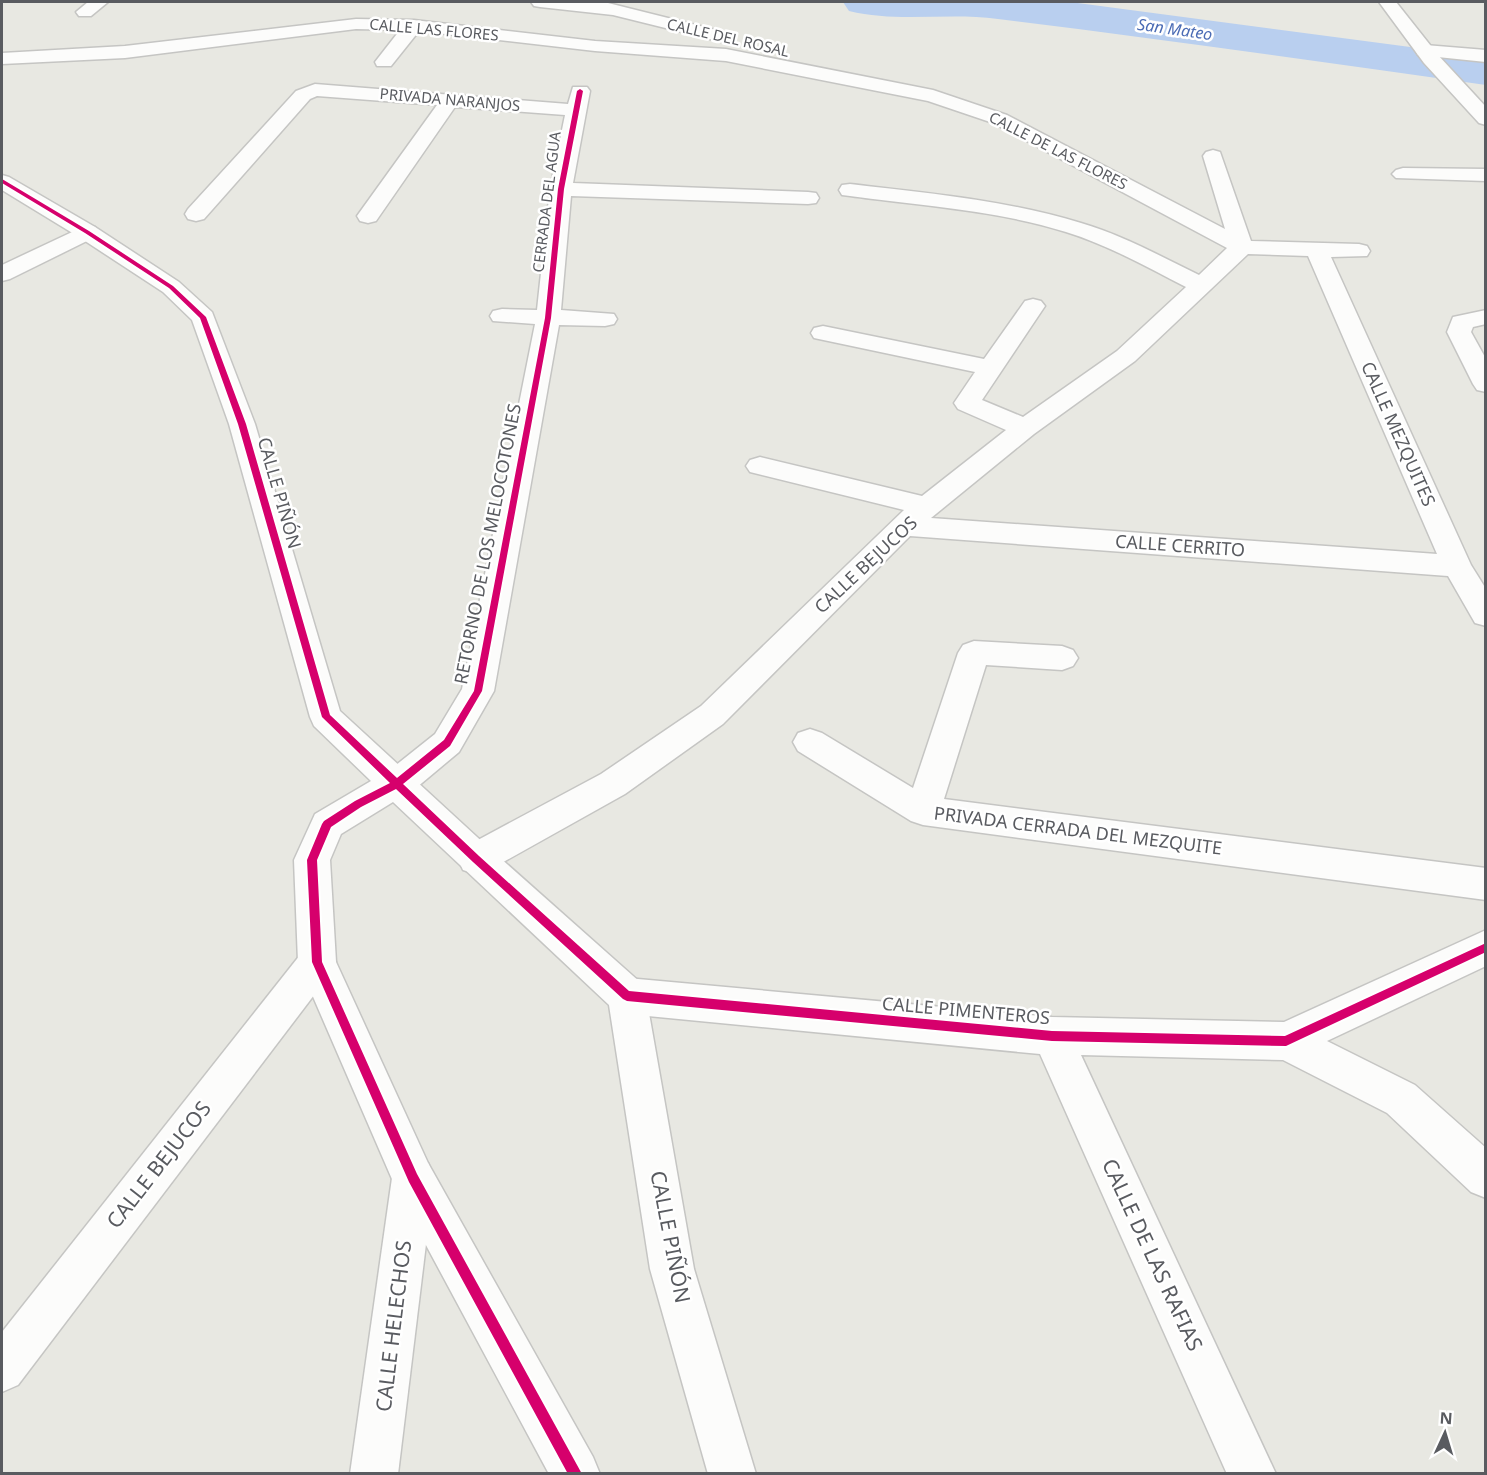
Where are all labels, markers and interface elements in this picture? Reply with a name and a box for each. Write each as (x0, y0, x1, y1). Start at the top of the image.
street label: CALLE LAS FLORES (369, 13, 500, 45)
street label: CALLE DEL ROSAL (665, 13, 791, 61)
water label: San Mateo (1136, 13, 1214, 45)
street label: PRIVADA NARANJOS (379, 83, 521, 115)
street label: CALLE DE LAS FLORES (986, 107, 1131, 194)
street label: CERRADA DEL AGUA (527, 130, 565, 273)
street label: CALLE MEZQUITES (1356, 357, 1442, 510)
street label: RETORNO DE LOS MELOCOTONES (448, 401, 526, 686)
street label: CALLE PIÑÓN (253, 434, 307, 551)
street label: CALLE BEJUCOS (809, 510, 922, 618)
street label: CALLE CERRITO (1114, 528, 1246, 562)
street label: PRIVADA CERRADA DEL MEZQUITE (933, 800, 1224, 860)
street label: CALLE PIMENTEROS (881, 991, 1051, 1029)
street label: CALLE BEJUCOS (100, 1095, 217, 1234)
street label: CALLE DE LAS RAFIAS (1096, 1154, 1210, 1355)
street label: CALLE PIÑÓN (644, 1168, 698, 1305)
street label: CALLE HELECHOS (369, 1239, 417, 1413)
north arrow (1415, 1403, 1475, 1463)
text: N (1439, 1407, 1453, 1429)

